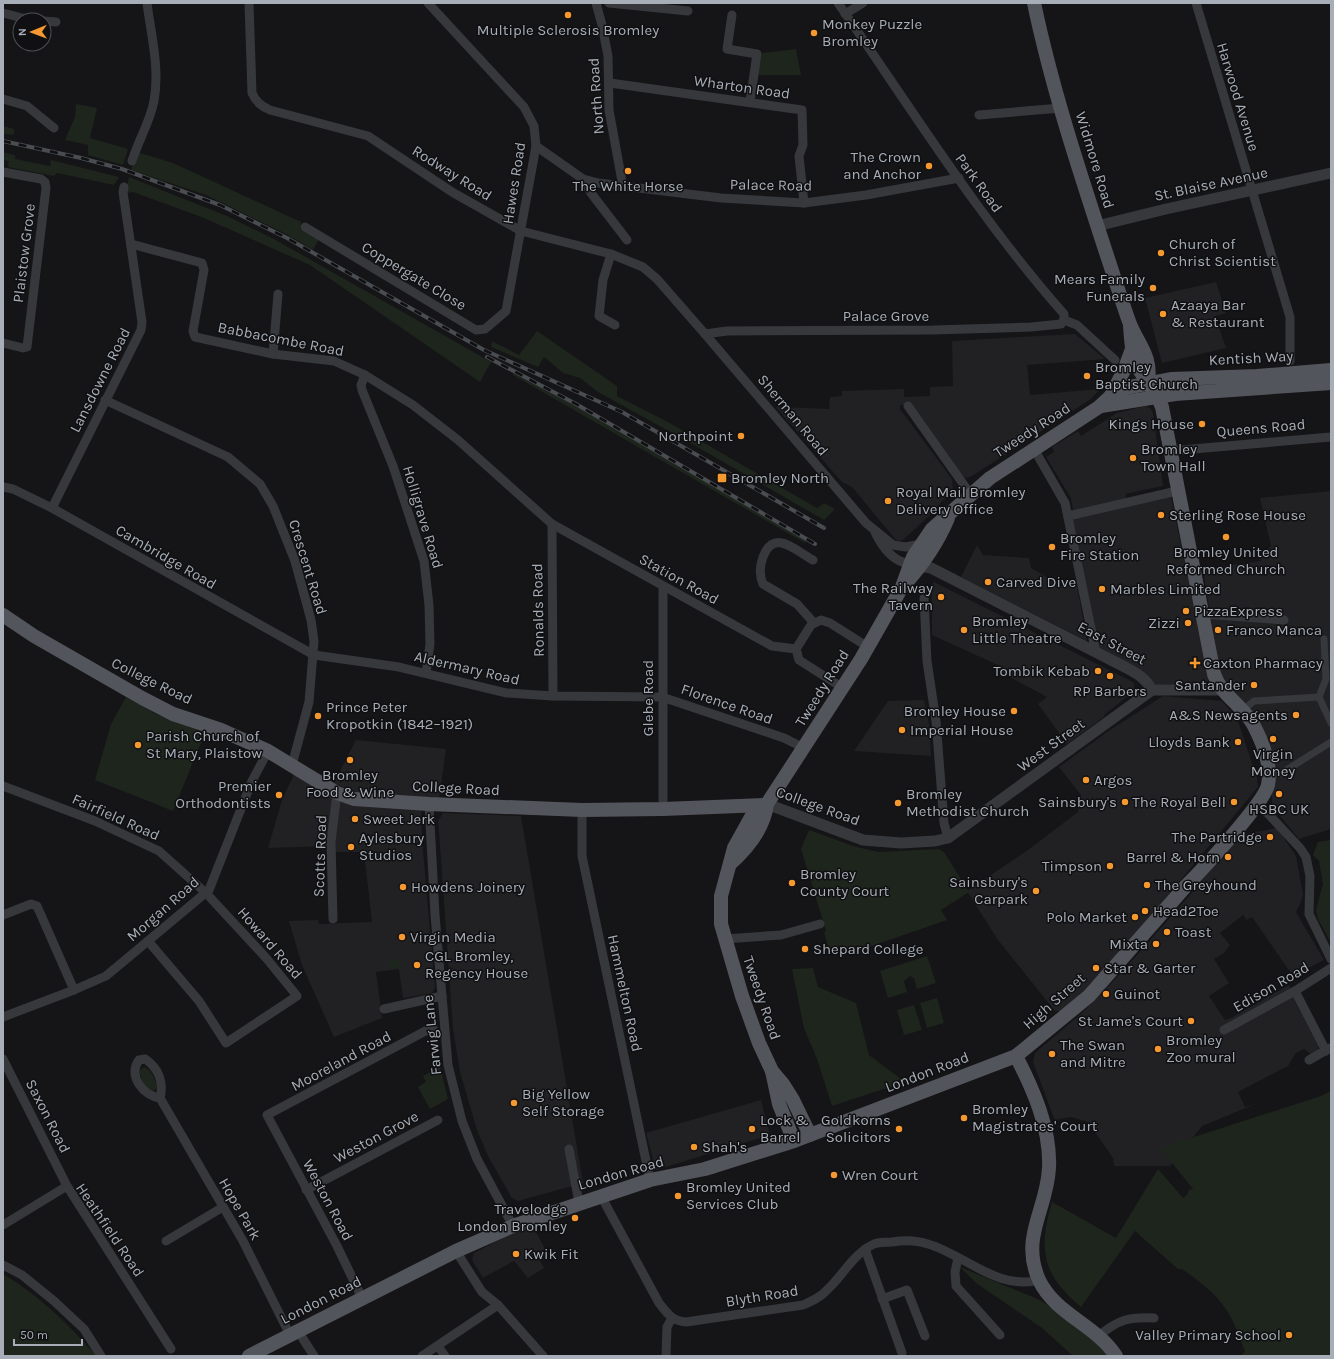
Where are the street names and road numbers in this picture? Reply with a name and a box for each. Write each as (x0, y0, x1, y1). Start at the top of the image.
street label: Harwood Avenue (1213, 40, 1263, 154)
street label: North Road (584, 57, 608, 135)
street label: Wharton Road (693, 71, 791, 103)
street label: Widmore Road (1072, 109, 1118, 211)
street label: Rodway Road (409, 141, 495, 205)
street label: Hawes Road (499, 141, 529, 225)
street label: Park Road (952, 150, 1006, 216)
street label: St. Blaise Avenue (1153, 163, 1269, 205)
street label: Palace Road (730, 175, 812, 195)
street label: Plaistow Grove (9, 202, 39, 304)
street label: Coppergate Close (359, 238, 469, 314)
street label: Palace Grove (843, 307, 929, 325)
street label: Babbacombe Road (216, 318, 346, 360)
street label: Lansdowne Road (66, 325, 134, 435)
street label: Kentish Way (1208, 347, 1294, 369)
street label: Sherman Road (754, 371, 832, 459)
street label: Tweedy Road (990, 399, 1074, 461)
street label: Queens Road (1216, 415, 1306, 441)
street label: Holligrave Road (399, 463, 447, 571)
street label: Crescent Road (285, 517, 331, 617)
street label: Cambridge Road (112, 521, 220, 593)
street label: Station Road (636, 550, 722, 608)
street label: Ronalds Road (528, 563, 548, 657)
street label: East Street (1075, 617, 1150, 669)
street label: Tweedy Road (791, 646, 853, 730)
street label: Aldermary Road (413, 647, 521, 689)
street label: College Road (109, 654, 195, 708)
street label: Glebe Road (639, 660, 657, 736)
street label: Florence Road (679, 680, 775, 728)
street label: West Street (1014, 714, 1088, 775)
street label: College Road (412, 777, 500, 799)
street label: College Road (774, 783, 862, 829)
street label: Fairfield Road (69, 790, 163, 844)
street label: Scotts Road (310, 815, 330, 897)
street label: Morgan Road (123, 873, 203, 945)
street label: Howard Road (234, 903, 306, 983)
street label: Hammelton Road (604, 933, 646, 1053)
street label: Tweedy Road (739, 954, 785, 1042)
street label: Edison Road (1230, 958, 1312, 1016)
street label: High Street (1019, 969, 1089, 1033)
street label: Farwig Lane (419, 994, 445, 1076)
street label: Mooreland Road (288, 1027, 394, 1095)
street label: London Road (882, 1048, 972, 1096)
street label: Saxon Road (22, 1076, 74, 1156)
street label: Weston Grove (330, 1107, 422, 1167)
street label: London Road (576, 1152, 666, 1194)
street label: Weston Road (299, 1156, 357, 1244)
street label: Hope Park (215, 1175, 265, 1243)
street label: Heathfield Road (72, 1180, 148, 1280)
street label: London Road (277, 1272, 365, 1328)
street label: Blyth Road (724, 1281, 800, 1311)

